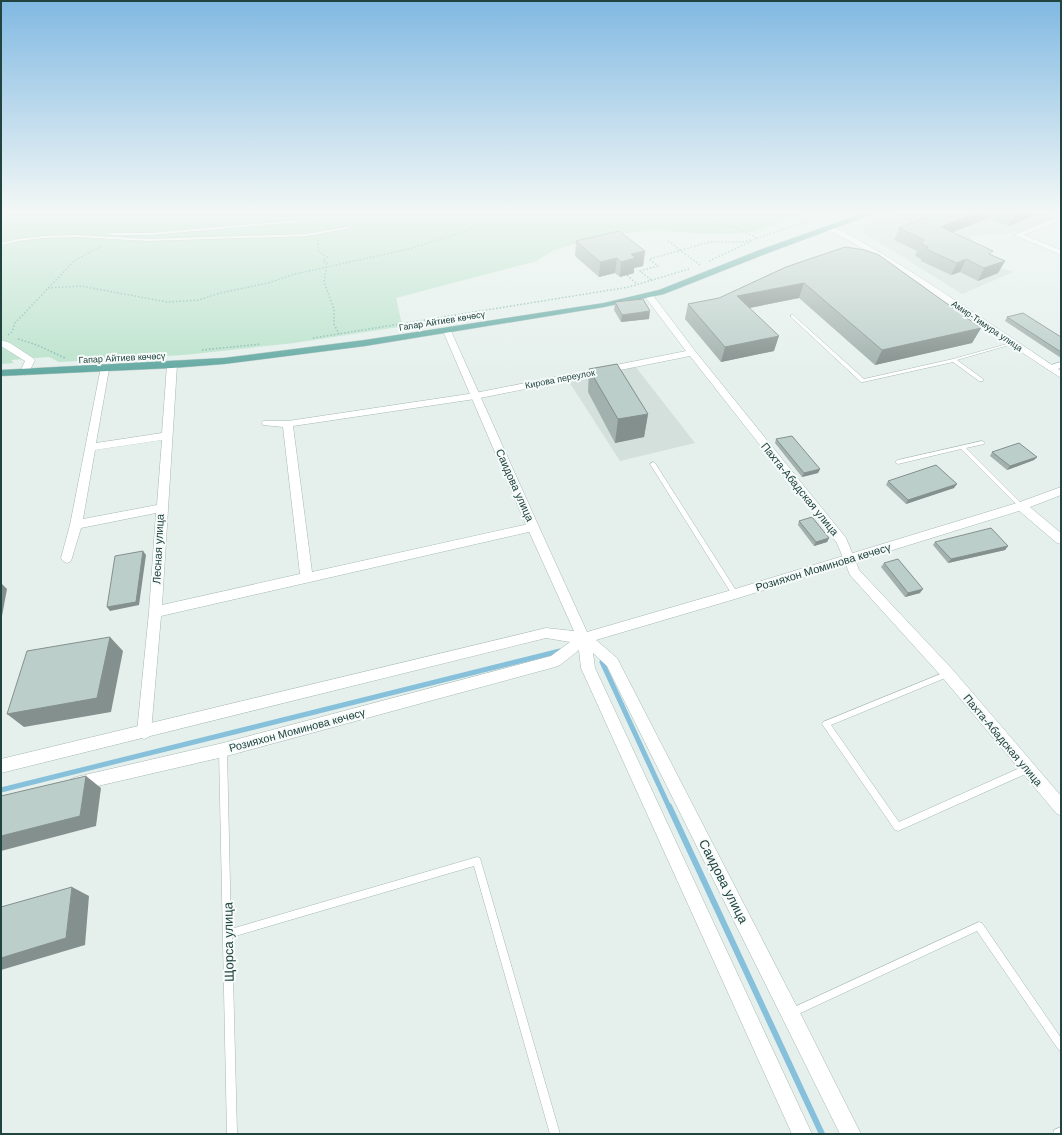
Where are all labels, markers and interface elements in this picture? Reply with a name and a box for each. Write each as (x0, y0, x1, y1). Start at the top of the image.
street label: Амир-Тимура улица (950, 299, 1024, 353)
street label: Гапар Айтиев көчөсү (398, 309, 486, 333)
street label: Гапар Айтиев көчөсү (78, 351, 166, 365)
street label: Кирова переулок (524, 367, 596, 391)
street label: Пахта-Абадская улица (759, 440, 842, 539)
street label: Саидова улица (494, 447, 537, 524)
street label: Лесная улица (150, 513, 166, 584)
street label: Розияхон Моминова көчөсү (754, 541, 892, 593)
street label: Пахта-Абадская улица (961, 692, 1045, 789)
street label: Розияхон Моминова көчөсү (228, 706, 367, 754)
street label: Саидова улица (696, 837, 752, 926)
street label: Щорса улица (220, 901, 237, 982)

